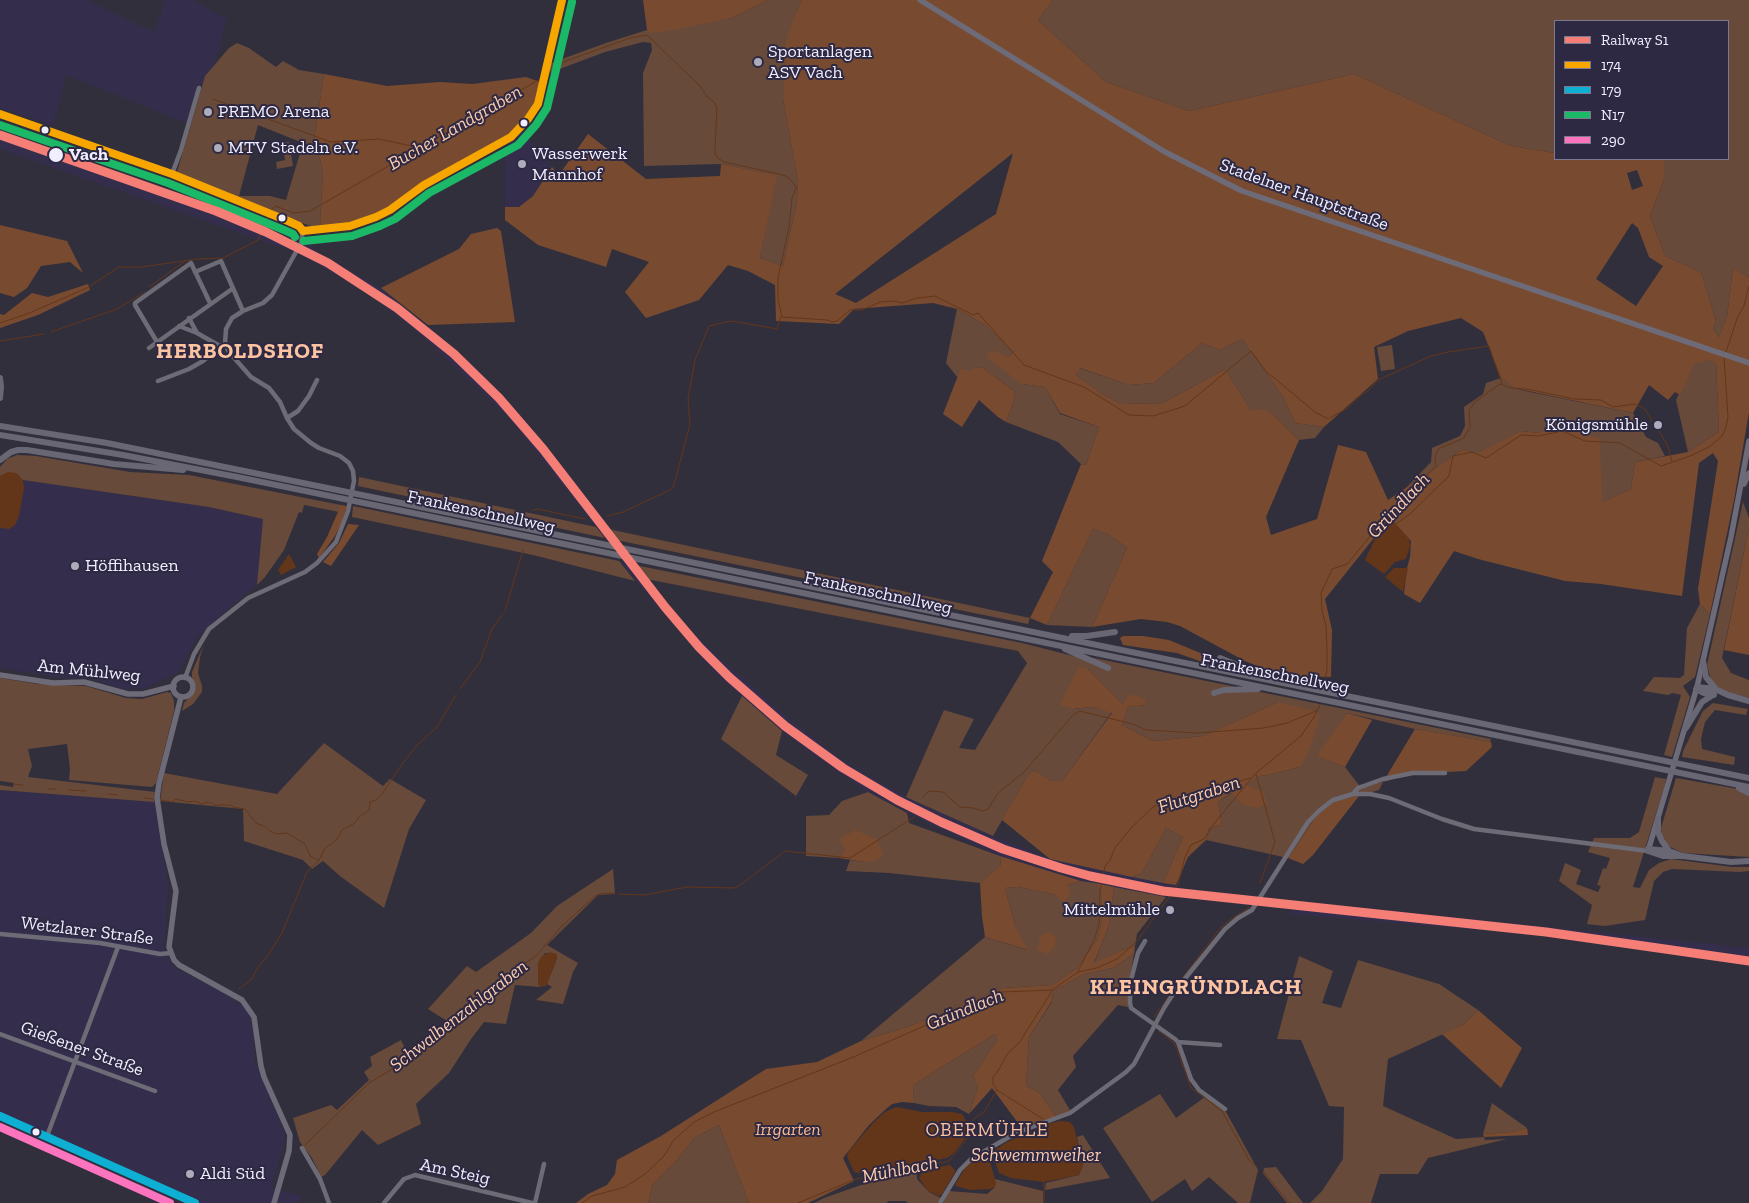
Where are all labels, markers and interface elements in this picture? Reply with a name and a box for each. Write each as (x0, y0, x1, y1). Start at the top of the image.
legend (1554, 20, 1729, 160)
text: Railway S1 (1601, 31, 1668, 49)
place label: Sportanlagen ASV Vach (768, 41, 872, 84)
marker: Sportanlagen ASV Vach (752, 56, 764, 68)
text: 174 (1601, 56, 1621, 74)
water label: Bucher Landgraben (384, 80, 526, 176)
text: 179 (1601, 81, 1622, 99)
place label: PREMO Arena (218, 101, 329, 123)
marker: PREMO Arena (202, 106, 214, 118)
text: N17 (1601, 106, 1625, 124)
unlabelled marker (519, 118, 529, 128)
unlabelled marker (40, 125, 50, 135)
text: 290 (1601, 131, 1625, 149)
place label: MTV Stadeln e.V. (228, 137, 358, 159)
marker: MTV Stadeln e.V. (212, 142, 224, 154)
place label: Wasserwerk Mannhof (532, 143, 627, 186)
place label: Vach (69, 144, 108, 166)
marker: Vach (47, 146, 65, 164)
street label: Stadelner Hauptstraße (1217, 154, 1391, 236)
marker: Wasserwerk Mannhof (516, 158, 528, 170)
unlabelled marker (277, 213, 287, 223)
district label: HERBOLDSHOF (155, 339, 325, 365)
place label: Königsmühle (1545, 414, 1648, 436)
marker: Königsmühle (1652, 419, 1664, 431)
water label: Gründlach (1363, 469, 1435, 543)
street label: Frankenschnellweg (405, 486, 557, 538)
place label: Höffihausen (85, 555, 179, 577)
marker: Höffihausen (69, 560, 81, 572)
street label: Frankenschnellweg (802, 567, 954, 619)
street label: Frankenschnellweg (1199, 649, 1351, 699)
street label: Am Mühlweg (36, 655, 142, 687)
water label: Flutgraben (1155, 771, 1243, 819)
place label: Mittelmühle (1064, 899, 1160, 921)
marker: Mittelmühle (1164, 904, 1176, 916)
street label: Wetzlarer Straße (20, 912, 154, 950)
water label: Schwalbenzahlgraben (385, 955, 533, 1077)
district label: KLEINGRÜNDLACH (1088, 975, 1304, 1001)
water label: Gründlach (923, 984, 1007, 1036)
street label: Gießener Straße (18, 1017, 146, 1081)
park label: Irrgarten (755, 1119, 821, 1141)
district label: OBERMÜHLE (924, 1120, 1050, 1142)
unlabelled marker (31, 1127, 41, 1137)
water label: Schwemmweiher (971, 1145, 1101, 1167)
water label: Mühlbach (860, 1151, 940, 1189)
street label: Am Steig (418, 1154, 492, 1190)
place label: Aldi Süd (200, 1163, 265, 1185)
marker: Aldi Süd (184, 1168, 196, 1180)

